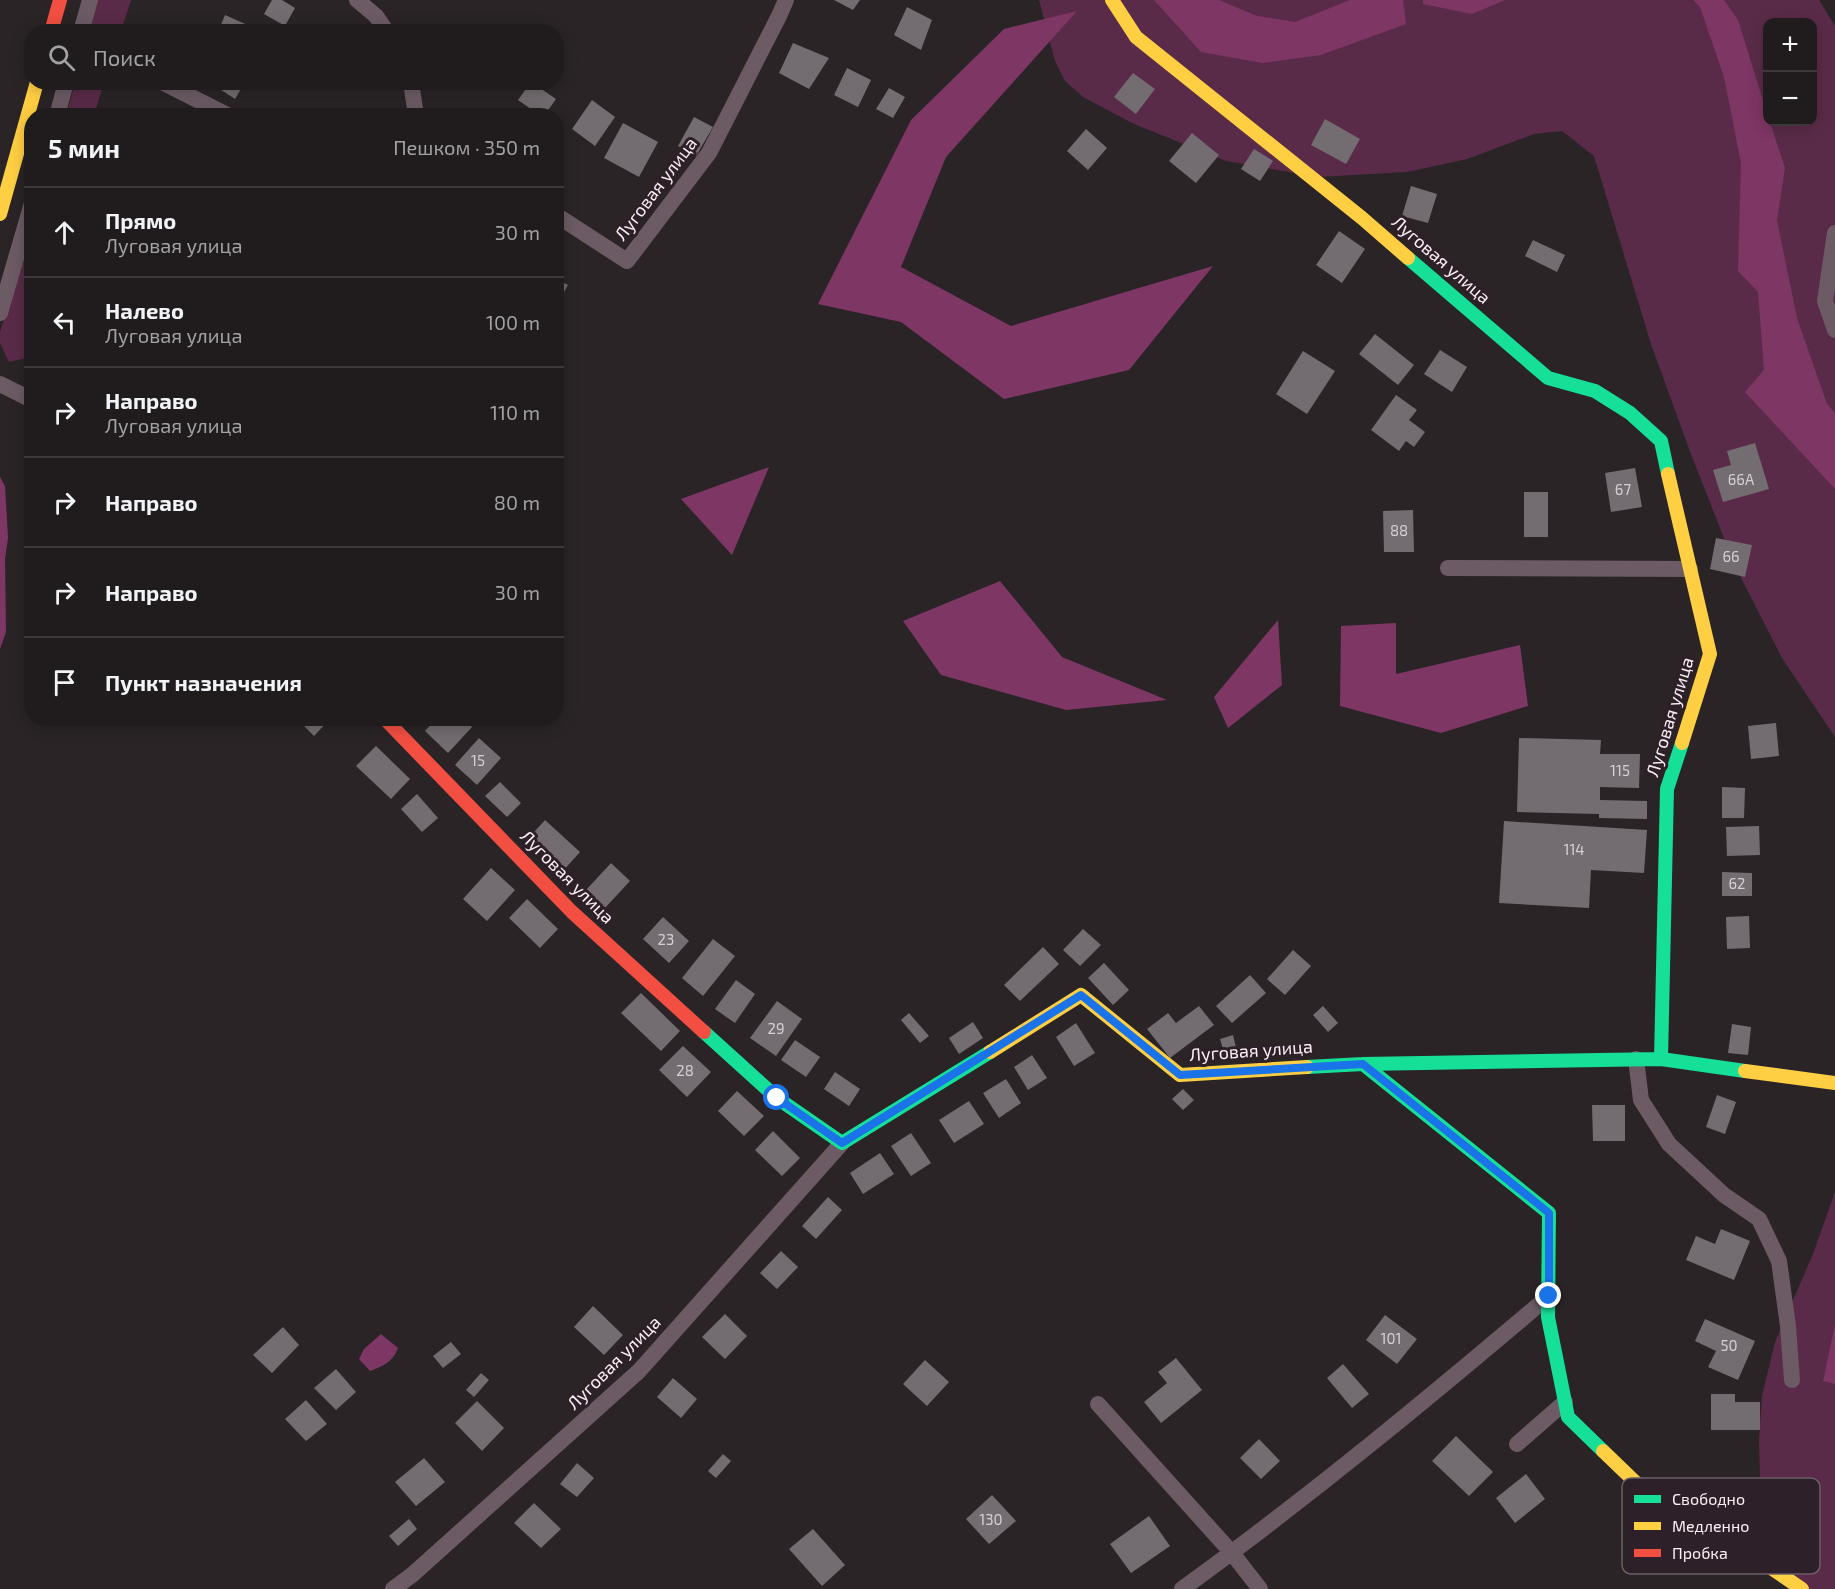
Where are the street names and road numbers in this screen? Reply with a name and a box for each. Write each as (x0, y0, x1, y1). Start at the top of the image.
street label: Луговая улица (609, 132, 701, 244)
street label: Луговая улица (1388, 210, 1496, 308)
street label: Луговая улица (1640, 654, 1698, 779)
street label: Луговая улица (516, 825, 619, 928)
street label: Луговая улица (1188, 1035, 1313, 1065)
street label: Луговая улица (562, 1311, 665, 1414)

